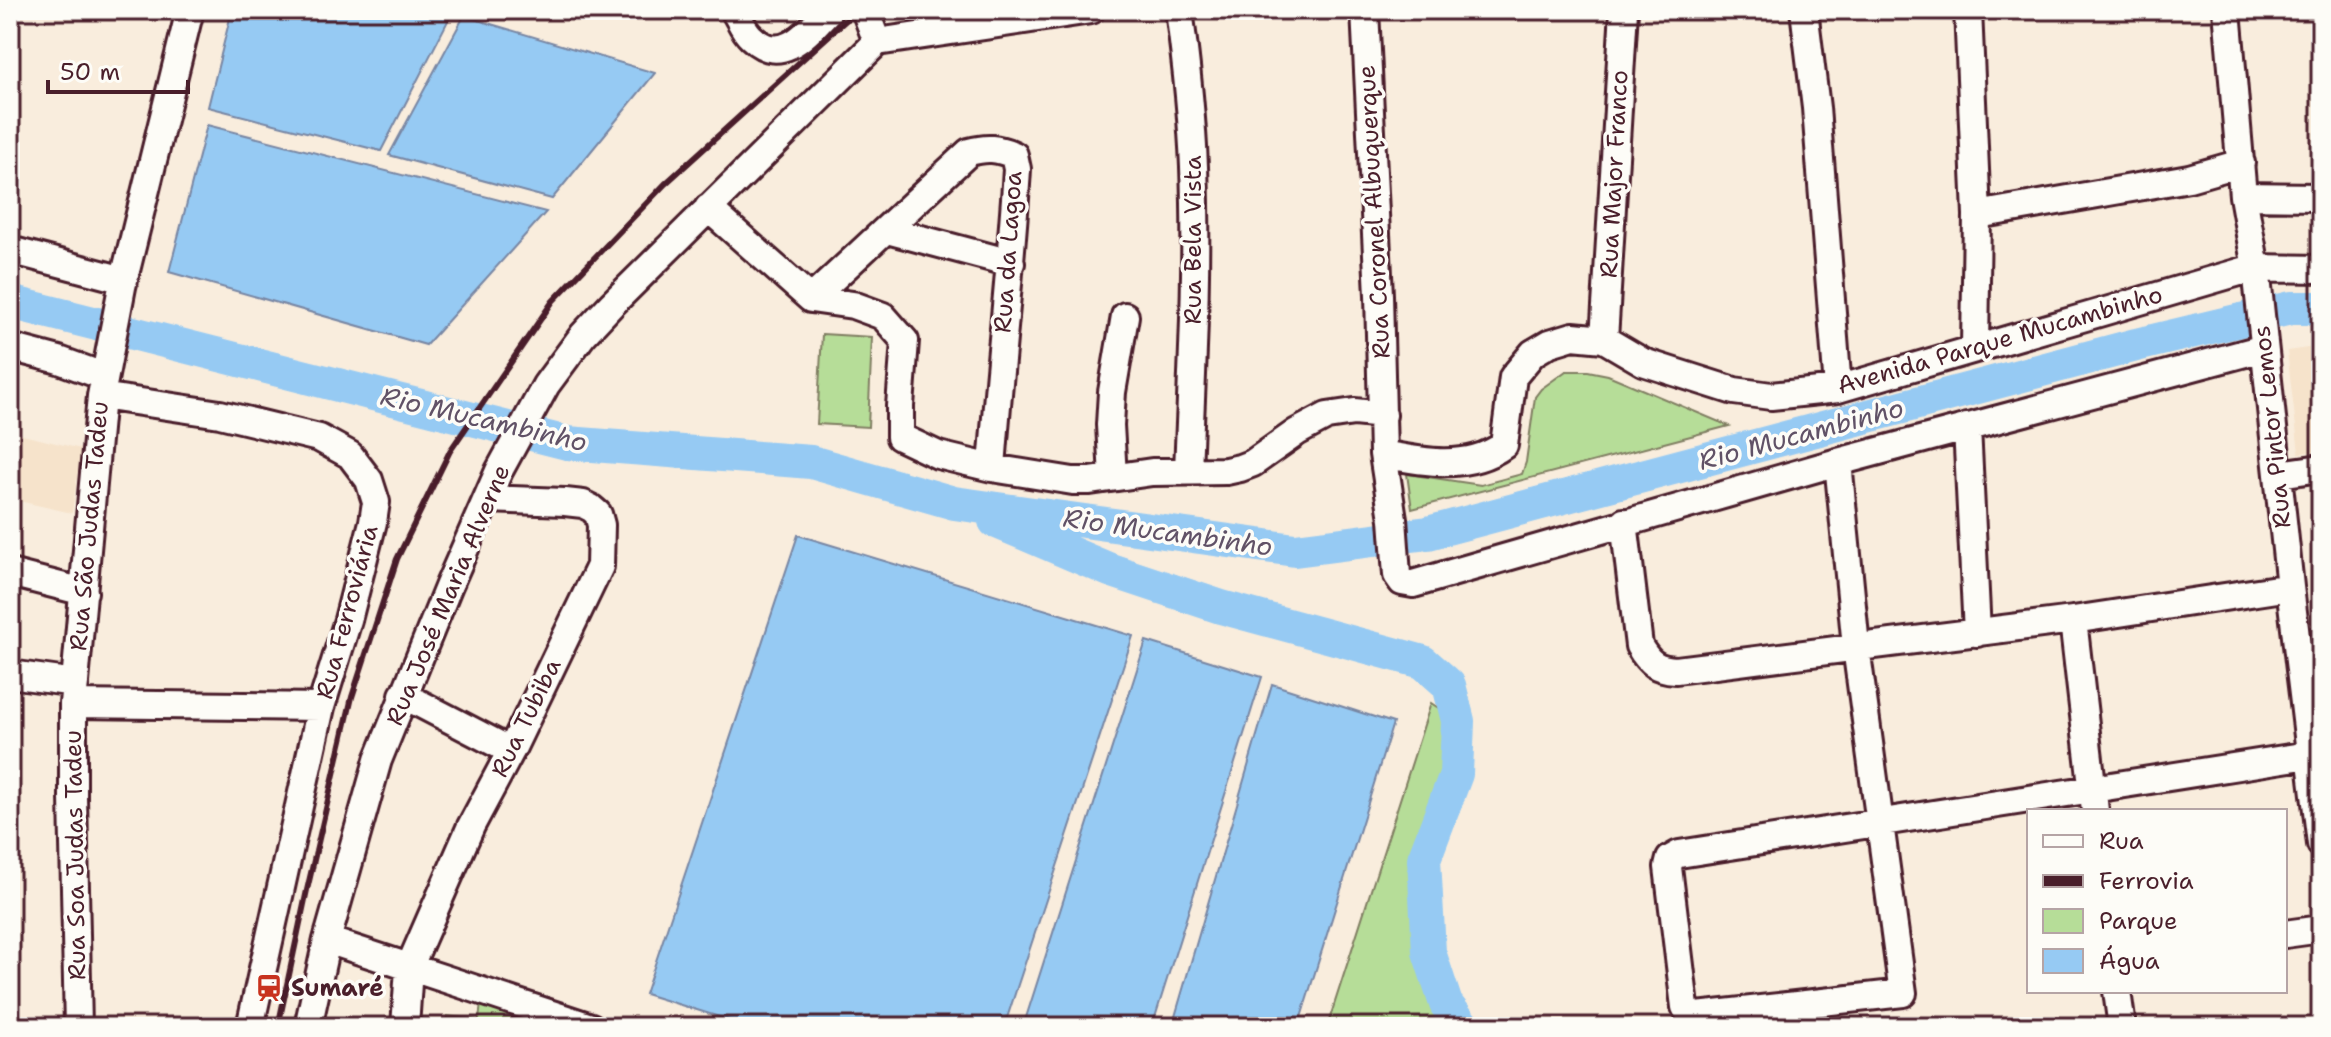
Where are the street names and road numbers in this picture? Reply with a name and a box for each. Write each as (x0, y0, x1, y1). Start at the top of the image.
street label: Rua Coronel Albuquerque (1350, 64, 1398, 360)
street label: Rua Major Franco (1593, 69, 1635, 279)
street label: Rua Bela Vista (1177, 155, 1209, 325)
street label: Rua da Lagoa (986, 170, 1030, 334)
street label: Avenida Parque Mucambinho (1834, 278, 2166, 402)
street label: Rua Pintor Lemos (2245, 324, 2299, 530)
street label: Rua São Judas Tadeu (62, 400, 116, 652)
street label: Rua José Maria Alverne (378, 460, 518, 730)
street label: Rua Ferroviária (308, 521, 386, 703)
street label: Rua Tubiba (484, 653, 568, 783)
street label: Rua Soa Judas Tadeu (57, 730, 93, 980)

